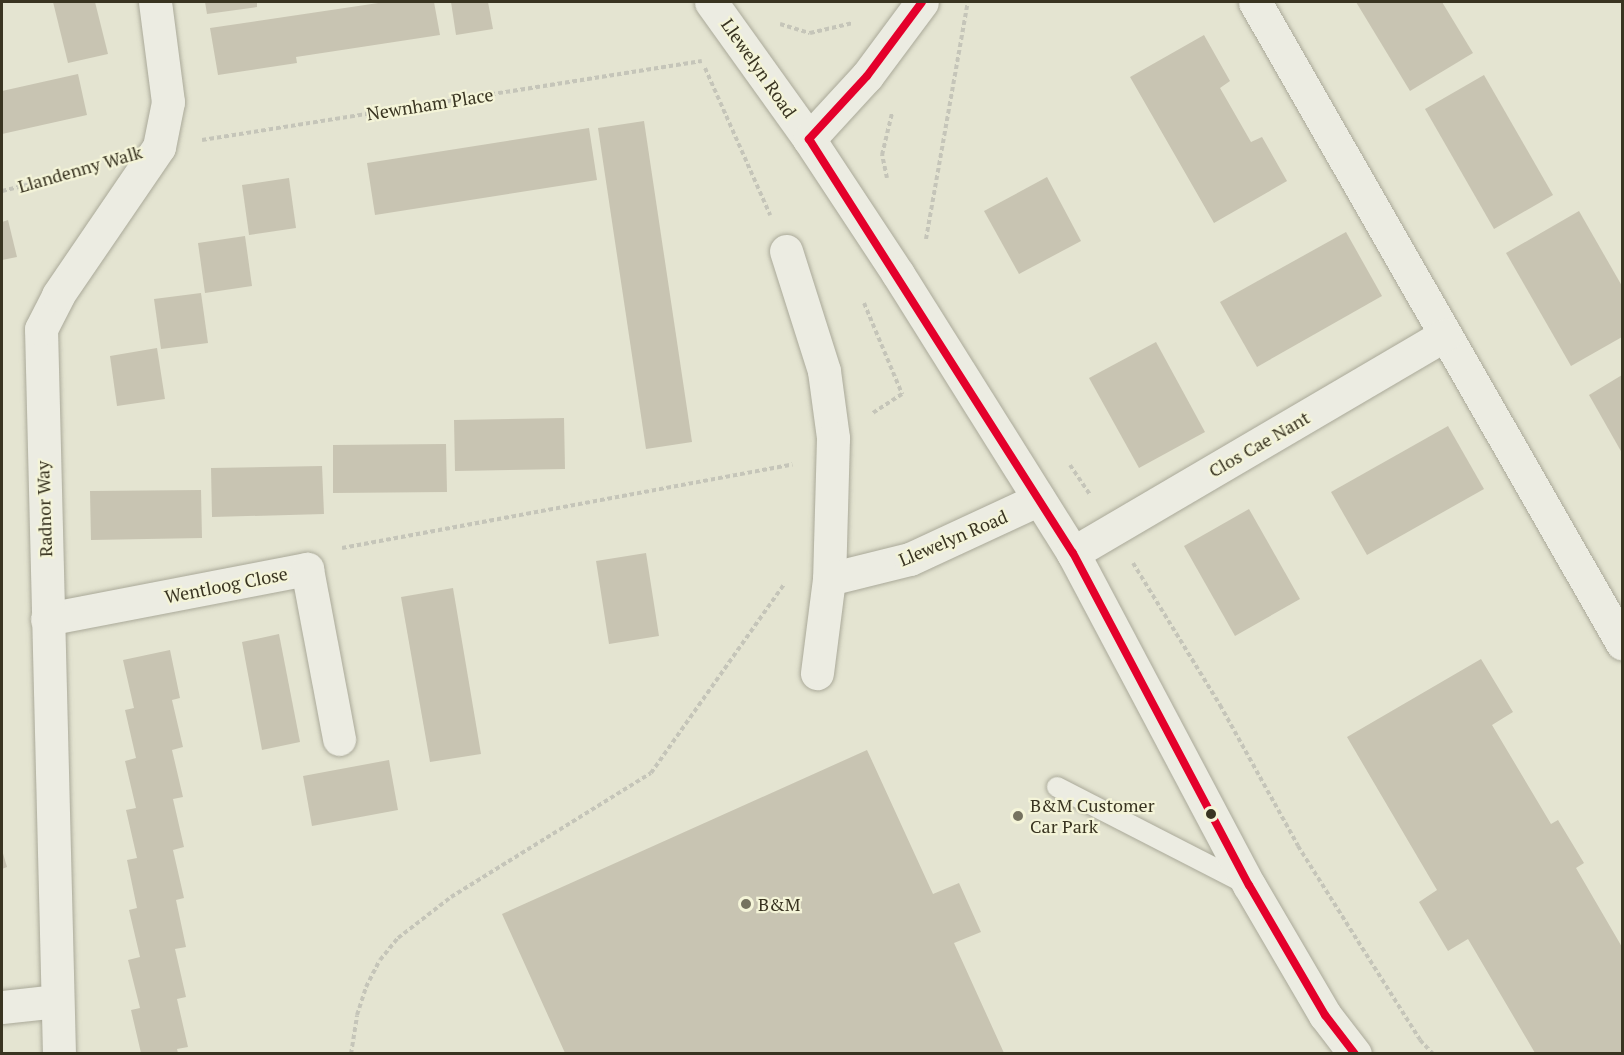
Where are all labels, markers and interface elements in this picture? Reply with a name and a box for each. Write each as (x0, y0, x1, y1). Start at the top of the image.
street label: Llewelyn Road (717, 14, 801, 122)
street label: Newnham Place (365, 83, 495, 125)
street label: Llandenny Walk (15, 141, 145, 197)
street label: Clos Cae Nant (1205, 406, 1313, 482)
street label: Radnor Way (32, 461, 56, 557)
street label: Llewelyn Road (895, 505, 1011, 571)
street label: Wentloog Close (163, 562, 289, 608)
place label: B&M Customer Car Park (1030, 795, 1155, 838)
unlabelled marker (1205, 808, 1217, 820)
marker: B&M Customer Car Park (1011, 809, 1025, 823)
place label: B&M (758, 893, 800, 915)
marker: B&M (739, 897, 753, 911)

